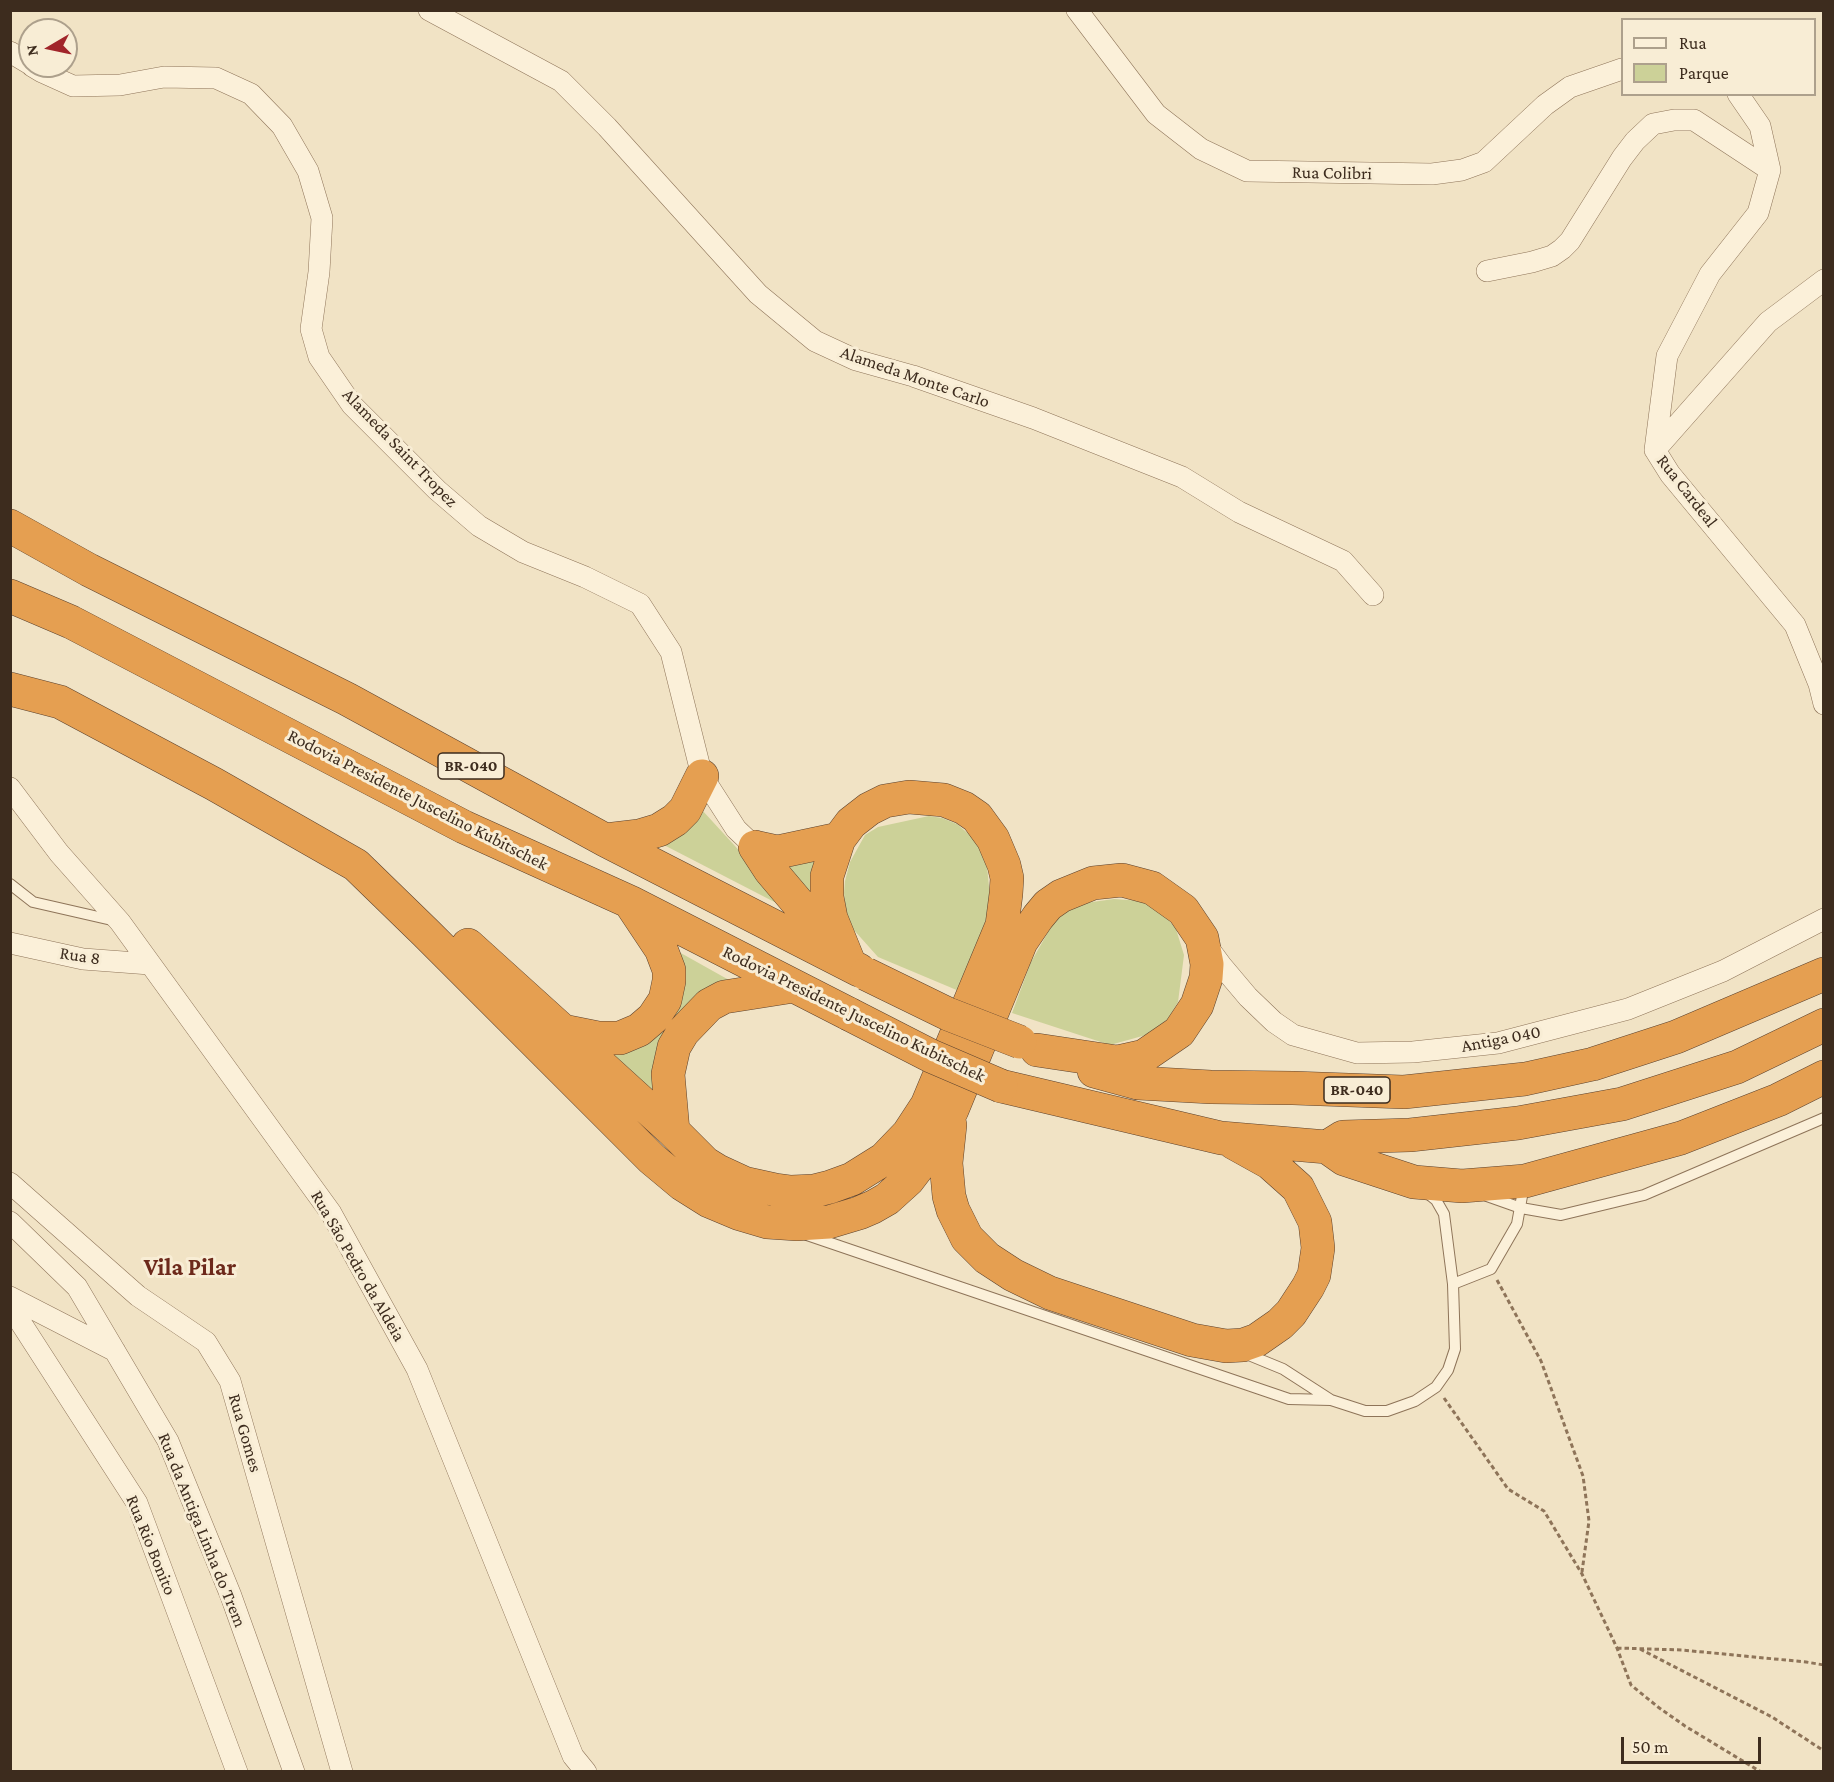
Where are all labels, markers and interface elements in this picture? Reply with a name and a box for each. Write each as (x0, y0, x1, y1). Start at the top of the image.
north arrow (18, 18, 78, 78)
legend (1621, 18, 1816, 96)
text: Rua (1679, 33, 1707, 53)
text: N (22, 44, 41, 57)
text: Parque (1679, 63, 1729, 83)
street label: Rua Colibri (1292, 162, 1372, 184)
street label: Alameda Monte Carlo (838, 341, 992, 413)
street label: Alameda Saint Tropez (338, 384, 462, 512)
street label: Rua Cardeal (1652, 450, 1722, 532)
street label: Rodovia Presidente Juscelino Kubitschek (284, 725, 552, 875)
road number: BR-040 (438, 753, 504, 779)
street label: Rodovia Presidente Juscelino Kubitschek (719, 941, 989, 1087)
street label: Rua 8 (58, 942, 102, 970)
street label: Antiga 040 (1459, 1021, 1543, 1057)
road number: BR-040 (1324, 1077, 1390, 1103)
street label: Rua São Pedro da Aldeia (306, 1187, 410, 1345)
district label: Vila Pilar (144, 1254, 236, 1282)
street label: Rua Gomes (223, 1391, 267, 1475)
street label: Rua da Antiga Linha do Trem (153, 1430, 251, 1630)
street label: Rua Rio Bonito (121, 1492, 181, 1598)
scale bar (1624, 1725, 1764, 1763)
text: 50 m (1632, 1737, 1669, 1757)

